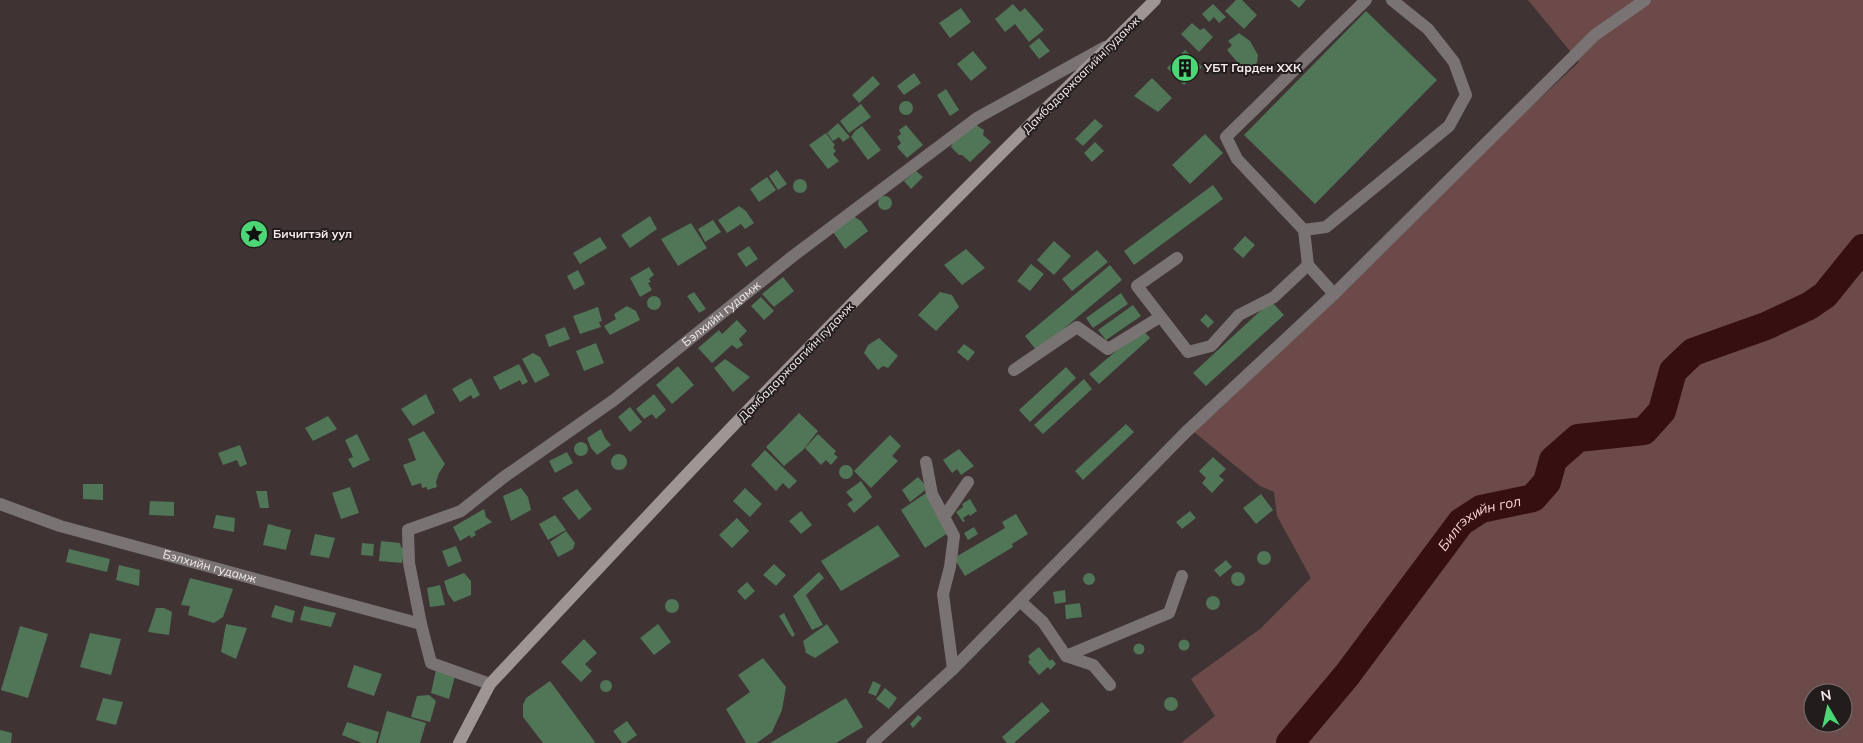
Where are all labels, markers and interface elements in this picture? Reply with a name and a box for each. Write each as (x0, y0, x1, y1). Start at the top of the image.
street label: Дамбадаржаагийн гудамж (1019, 13, 1143, 136)
building icon: УБТ Гарден ХХК (1170, 53, 1200, 83)
place label: УБТ Гарден ХХК (1203, 60, 1302, 75)
place icon: Бичигтэй уул (239, 219, 269, 249)
place label: Бичигтэй уул (273, 226, 352, 241)
street label: Бэлхийн гудамж (679, 277, 763, 350)
street label: Дамбадаржаагийн гудамж (735, 299, 857, 424)
water label: Билгэхийн гол (1434, 492, 1523, 554)
street label: Бэлхийн гудамж (161, 546, 259, 586)
north arrow (1803, 683, 1853, 733)
text: N (1819, 685, 1833, 705)

